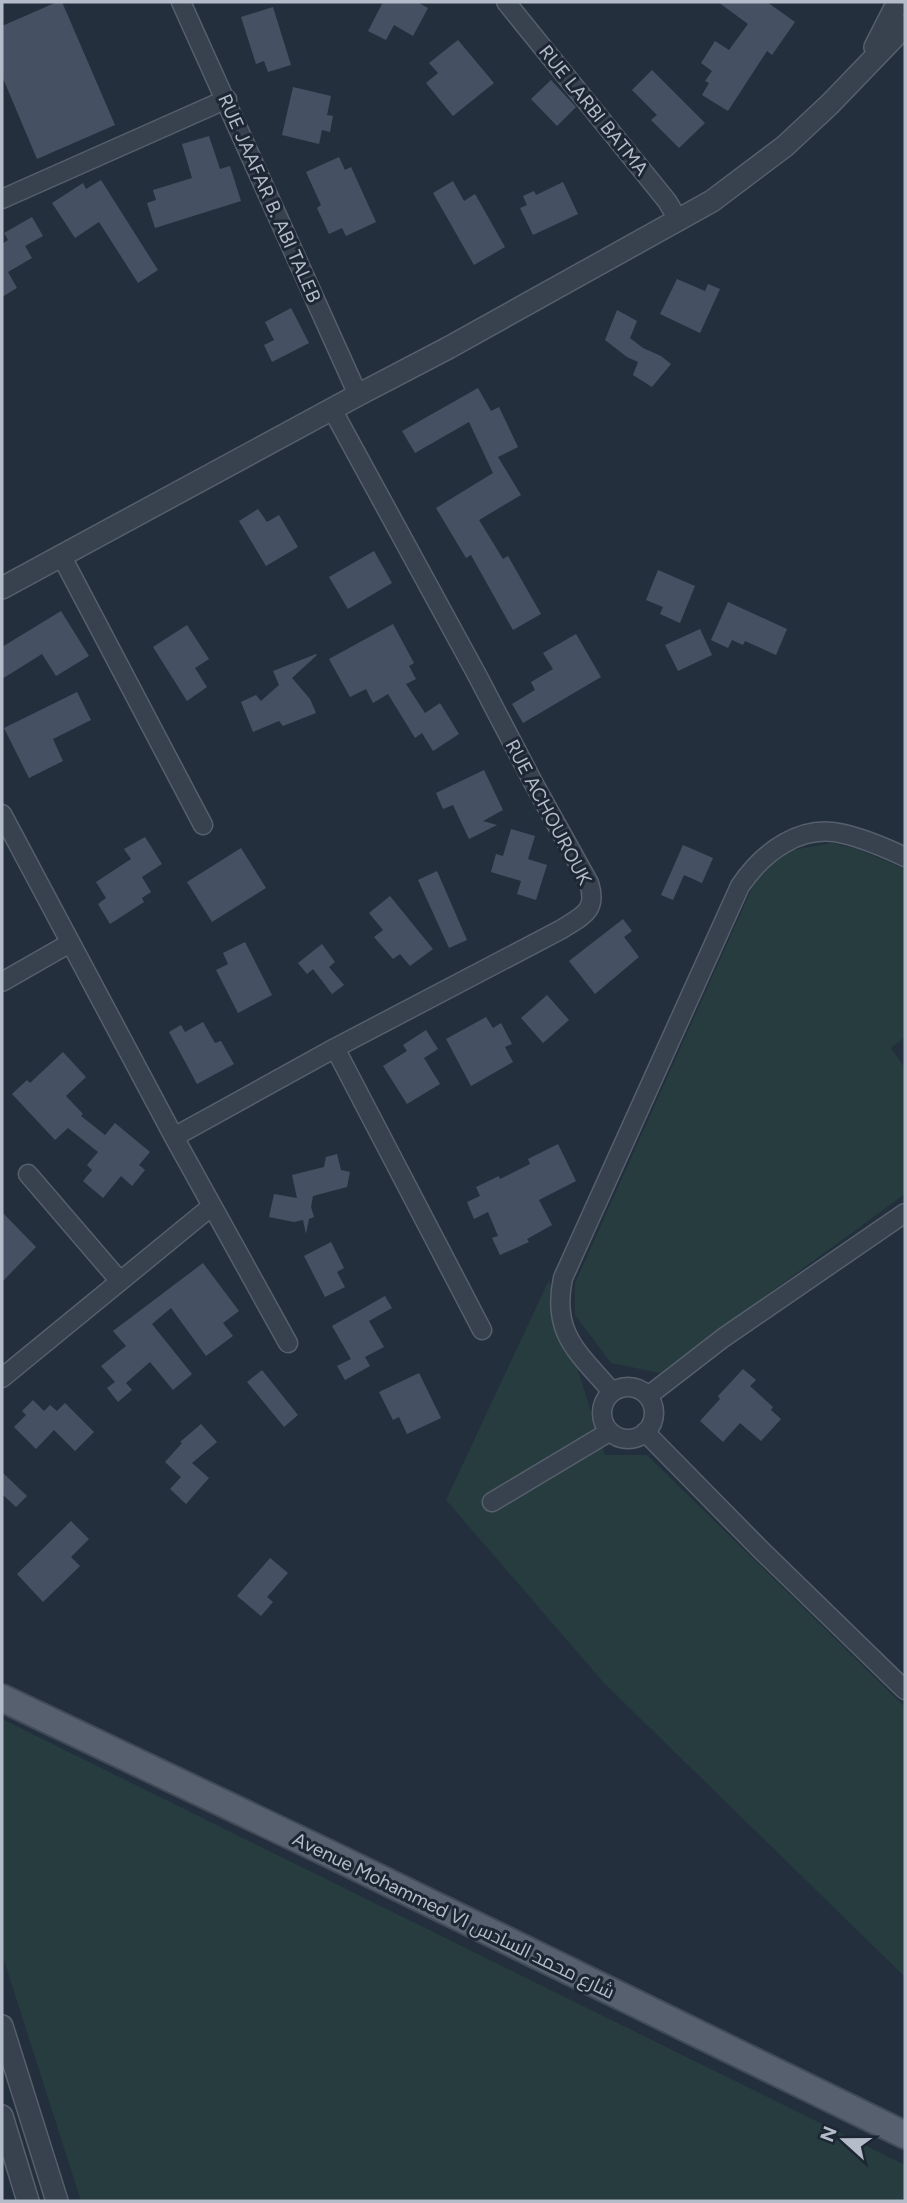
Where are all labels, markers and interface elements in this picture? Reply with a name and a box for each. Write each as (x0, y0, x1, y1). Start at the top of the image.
street label: RUE LARBI BATMA (534, 41, 653, 180)
street label: RUE JAAFAR B. ABI TALEB (213, 90, 326, 306)
street label: RUE ACHOUROUK (500, 736, 597, 889)
street label: Avenue Mohammed VI شارع محمد السادس (288, 1827, 618, 2005)
north arrow (809, 2105, 879, 2175)
text: N (815, 2123, 842, 2145)

